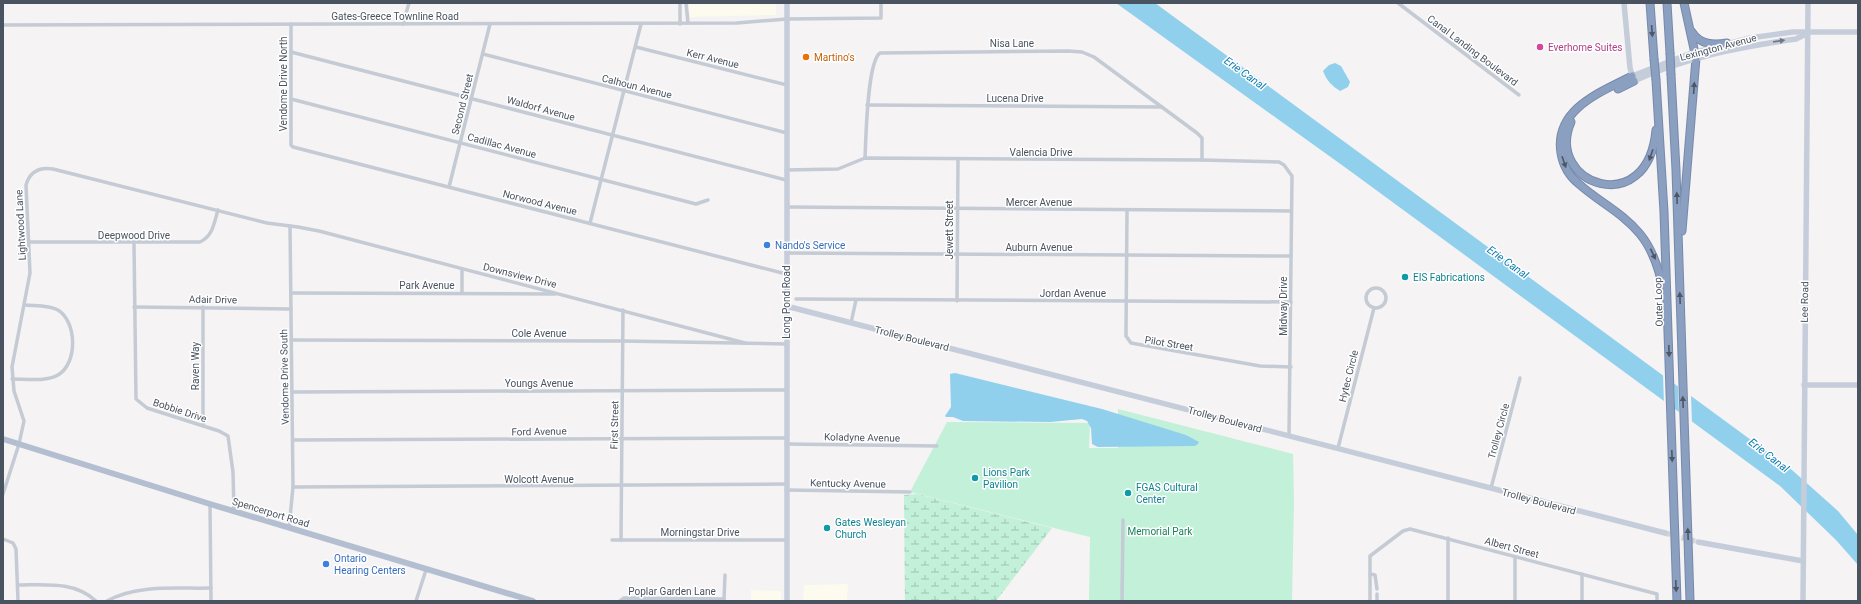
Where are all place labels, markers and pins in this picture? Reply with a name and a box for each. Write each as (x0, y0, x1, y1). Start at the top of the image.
marker: Everhome Suites (1535, 42, 1545, 52)
place label: Everhome Suites (1548, 42, 1622, 53)
marker: Martino's (801, 52, 811, 62)
place label: Martino's (814, 52, 855, 63)
marker: Nando's Service (762, 240, 772, 250)
place label: Nando's Service (775, 240, 845, 251)
marker: EIS Fabrications (1400, 272, 1410, 282)
place label: EIS Fabrications (1413, 272, 1485, 283)
place label: Lions Park Pavilion (983, 467, 1031, 490)
marker: Lions Park Pavilion (970, 473, 980, 483)
place label: FGAS Cultural Center (1136, 482, 1198, 505)
marker: FGAS Cultural Center (1123, 488, 1133, 498)
place label: Gates Wesleyan Church (835, 517, 906, 540)
marker: Gates Wesleyan Church (822, 523, 832, 533)
place label: Ontario Hearing Centers (334, 553, 406, 576)
marker: Ontario Hearing Centers (321, 559, 331, 569)

